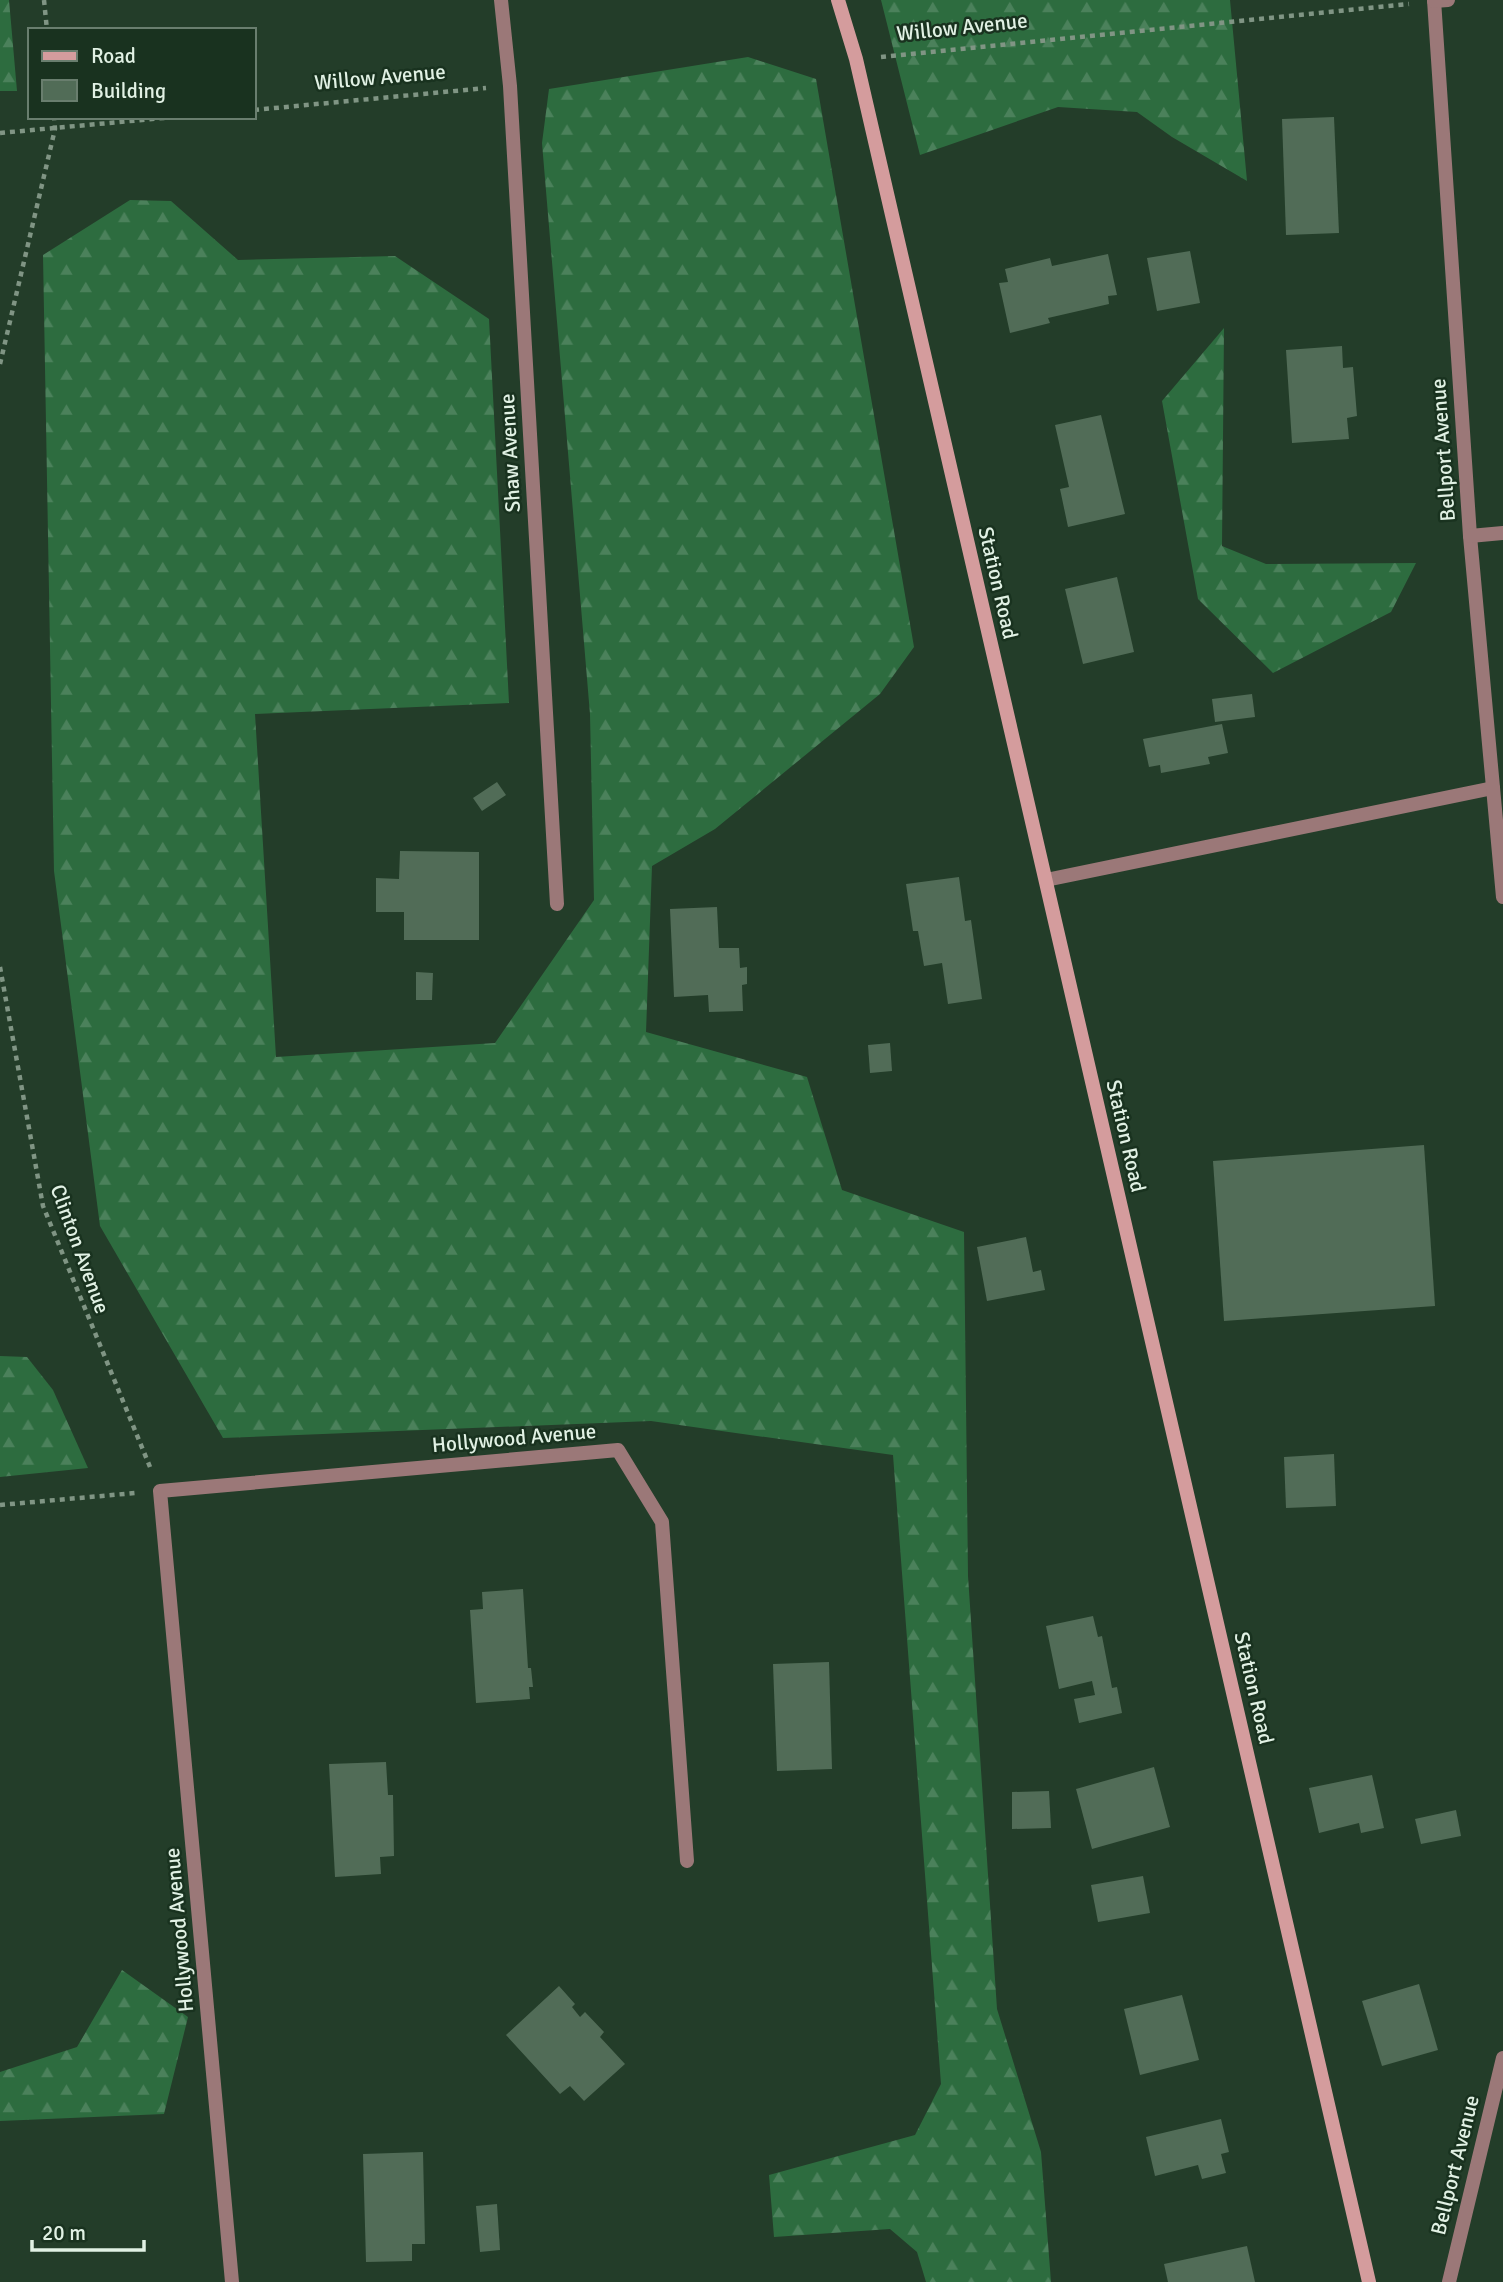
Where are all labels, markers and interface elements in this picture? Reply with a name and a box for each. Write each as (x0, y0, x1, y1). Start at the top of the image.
street label: Willow Avenue (895, 7, 1029, 47)
legend (28, 28, 256, 119)
text: Road (91, 43, 136, 69)
street label: Willow Avenue (313, 58, 447, 96)
text: Building (91, 78, 166, 104)
street label: Bellport Avenue (1425, 378, 1461, 522)
street label: Shaw Avenue (494, 393, 526, 513)
street label: Station Road (972, 524, 1024, 642)
street label: Station Road (1100, 1077, 1152, 1195)
street label: Clinton Avenue (45, 1181, 115, 1317)
street label: Hollywood Avenue (431, 1418, 597, 1458)
street label: Station Road (1228, 1629, 1280, 1747)
street label: Hollywood Avenue (159, 1847, 199, 2013)
street label: Bellport Avenue (1425, 2092, 1485, 2238)
scale bar (32, 2208, 144, 2252)
text: 20 m (42, 2220, 86, 2246)

